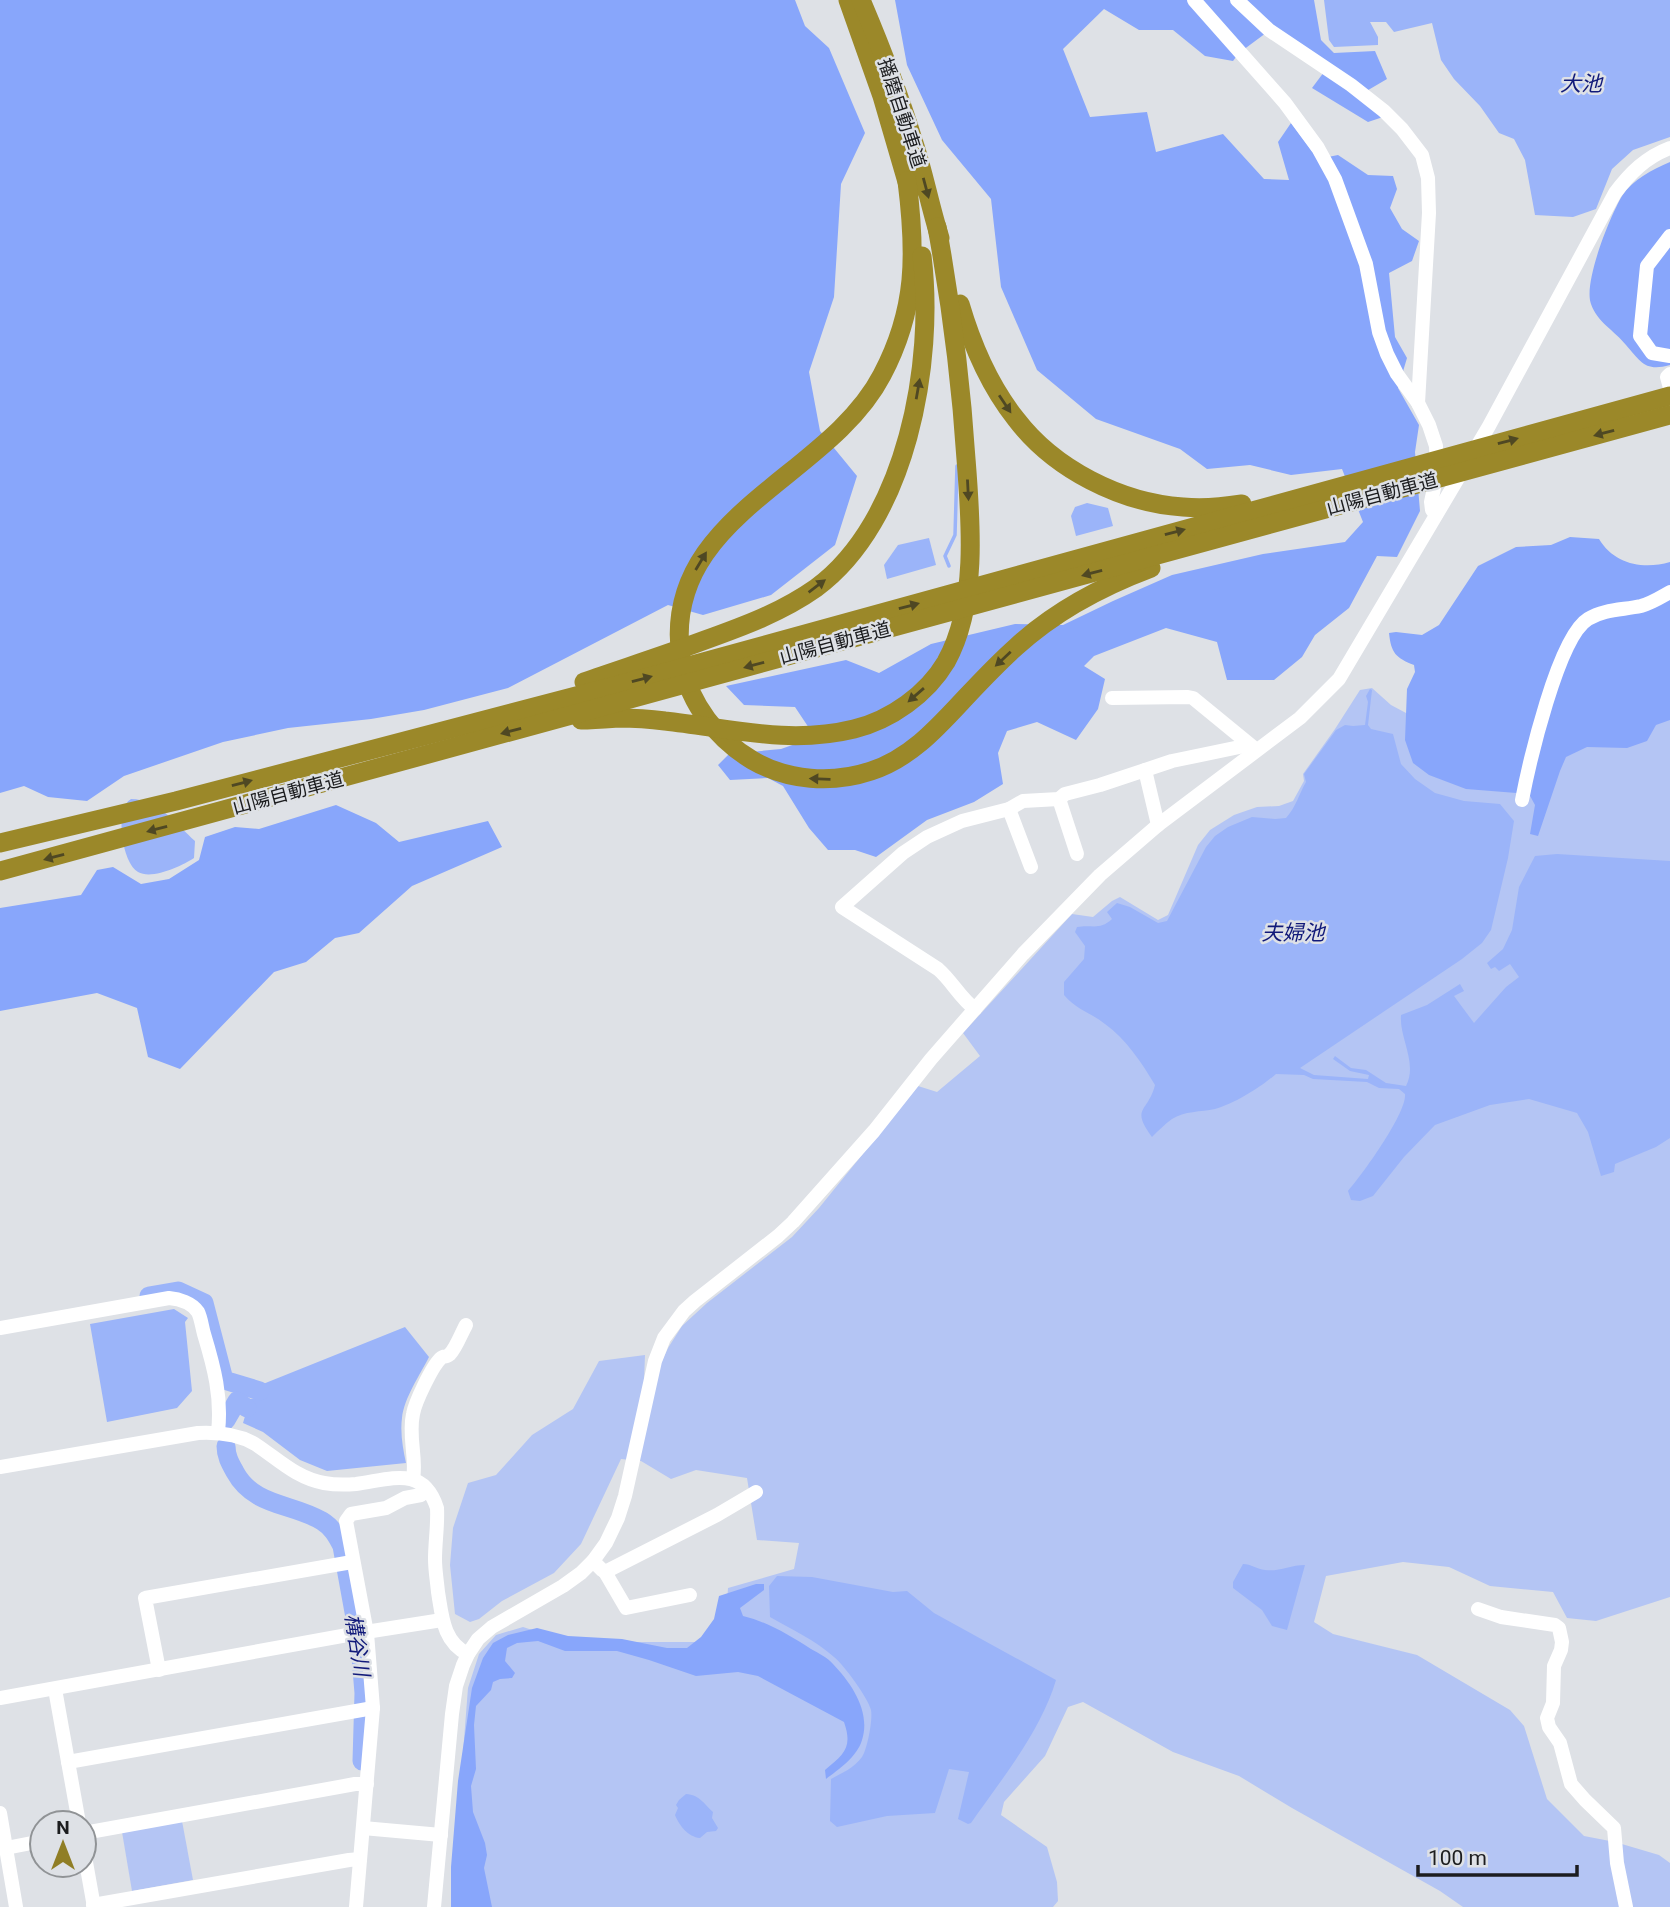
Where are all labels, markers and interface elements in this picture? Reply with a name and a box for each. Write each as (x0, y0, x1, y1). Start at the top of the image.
street label: 播磨自動車道 (873, 55, 931, 171)
water label: 大池 (1560, 72, 1604, 96)
one-way arrow (922, 178, 932, 199)
one-way arrow (913, 378, 924, 400)
one-way arrow (999, 395, 1012, 414)
one-way arrow (1593, 429, 1614, 439)
one-way arrow (1498, 435, 1519, 445)
street label: 山陽自動車道 (1324, 468, 1440, 520)
one-way arrow (963, 479, 974, 501)
one-way arrow (1165, 527, 1186, 537)
one-way arrow (695, 551, 707, 570)
one-way arrow (1081, 568, 1103, 579)
one-way arrow (807, 579, 825, 594)
one-way arrow (899, 600, 920, 610)
street label: 山陽自動車道 (777, 617, 893, 669)
one-way arrow (995, 650, 1012, 666)
one-way arrow (743, 660, 764, 670)
one-way arrow (631, 673, 653, 684)
one-way arrow (908, 687, 925, 703)
one-way arrow (500, 727, 521, 737)
street label: 山陽自動車道 (230, 767, 346, 819)
one-way arrow (809, 773, 831, 785)
one-way arrow (231, 777, 253, 788)
one-way arrow (145, 824, 167, 835)
one-way arrow (43, 852, 65, 863)
water label: 夫婦池 (1262, 921, 1326, 945)
water label: 構谷川 (340, 1612, 374, 1680)
north arrow (28, 1809, 98, 1879)
text: N (56, 1816, 70, 1839)
scale bar (1418, 1834, 1577, 1878)
text: 100 m (1428, 1846, 1487, 1870)

